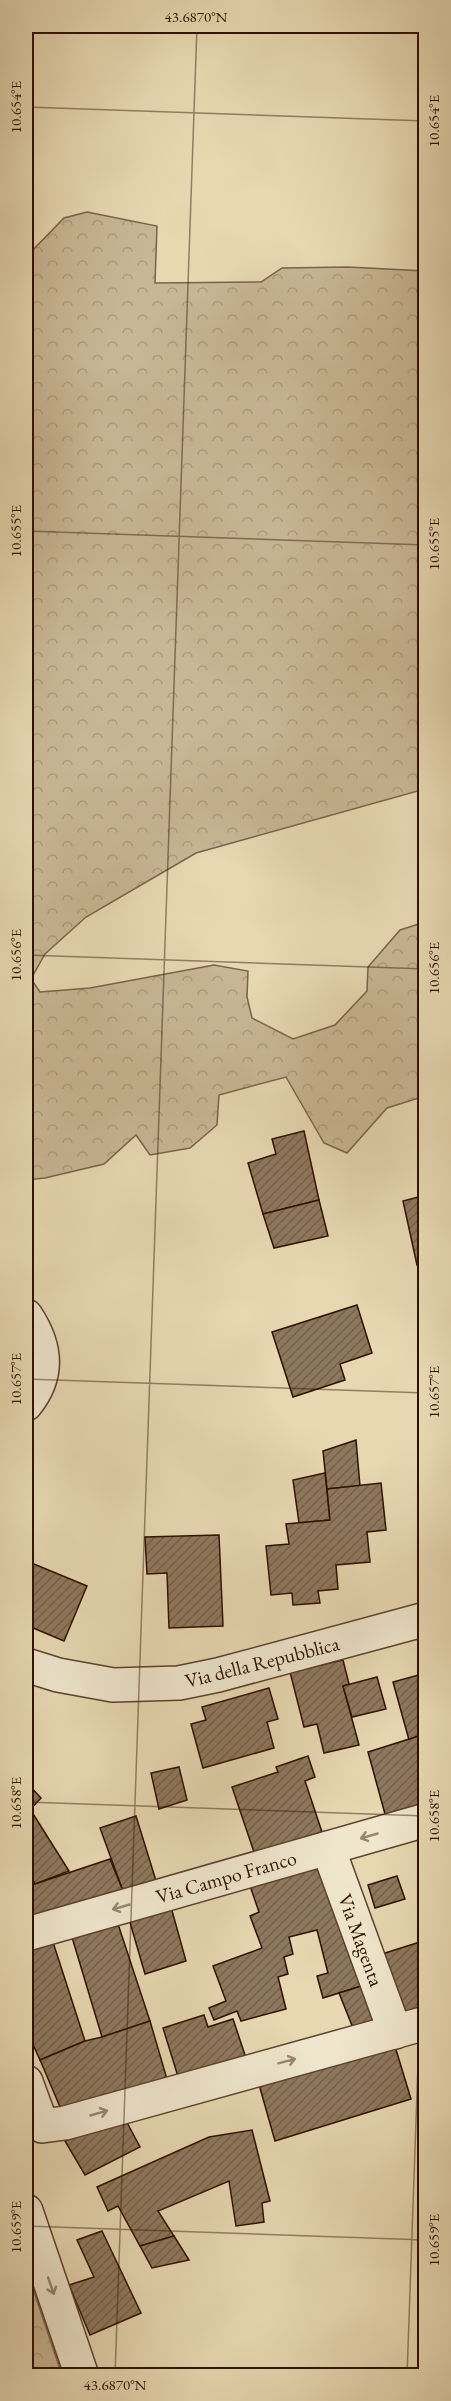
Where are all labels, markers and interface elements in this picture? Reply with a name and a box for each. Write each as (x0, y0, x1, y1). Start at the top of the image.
text: 43.6870°N (165, 7, 228, 26)
text: 10.654°E (6, 80, 25, 133)
text: 10.654°E (424, 94, 443, 147)
text: 10.655°E (6, 504, 25, 557)
text: 10.655°E (424, 517, 443, 570)
text: 10.656°E (6, 928, 25, 981)
text: 10.656°E (424, 941, 443, 994)
text: 10.657°E (6, 1352, 25, 1405)
text: 10.657°E (424, 1365, 443, 1418)
street label: Via della Repubblica (182, 1630, 342, 1694)
text: 10.658°E (6, 1776, 25, 1829)
text: 10.658°E (424, 1789, 443, 1842)
one-way arrow (360, 1831, 379, 1843)
street label: Via Campo Franco (153, 1844, 299, 1909)
street label: Via Magenta (332, 1890, 390, 1990)
one-way arrow (112, 1902, 131, 1913)
one-way arrow (277, 2055, 296, 2066)
one-way arrow (89, 2107, 108, 2118)
text: 10.659°E (6, 2200, 25, 2253)
text: 10.659°E (424, 2213, 443, 2266)
one-way arrow (46, 2276, 57, 2295)
text: 43.6870°N (84, 2375, 147, 2394)

